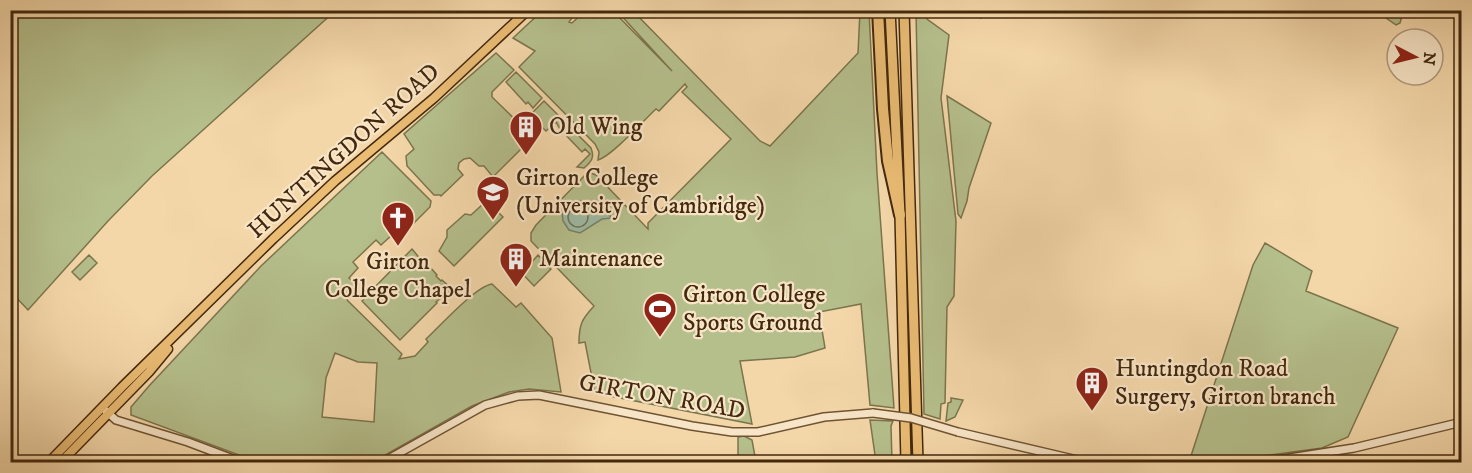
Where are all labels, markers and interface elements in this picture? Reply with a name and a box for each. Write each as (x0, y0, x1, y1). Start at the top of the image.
north arrow (1385, 27, 1445, 87)
text: N (1418, 51, 1440, 66)
street label: HUNTINGDON ROAD (242, 57, 446, 245)
building icon: Old Wing (508, 109, 544, 156)
place label: Old Wing (549, 112, 643, 142)
place label: Girton College (University of Cambridge) (516, 163, 765, 221)
school or university icon: Girton College (University of Cambridge) (475, 174, 511, 221)
church icon: Girton College Chapel (380, 200, 416, 247)
building icon: Maintenance (498, 241, 534, 288)
place label: Maintenance (539, 244, 663, 274)
place label: Girton College Chapel (325, 247, 472, 305)
place label: Girton College Sports Ground (683, 280, 825, 338)
sports icon: Girton College Sports Ground (642, 291, 678, 338)
place label: Huntingdon Road Surgery, Girton branch (1115, 354, 1336, 412)
building icon: Huntingdon Road Surgery, Girton branch (1074, 365, 1110, 412)
street label: GIRTON ROAD (577, 368, 747, 426)

